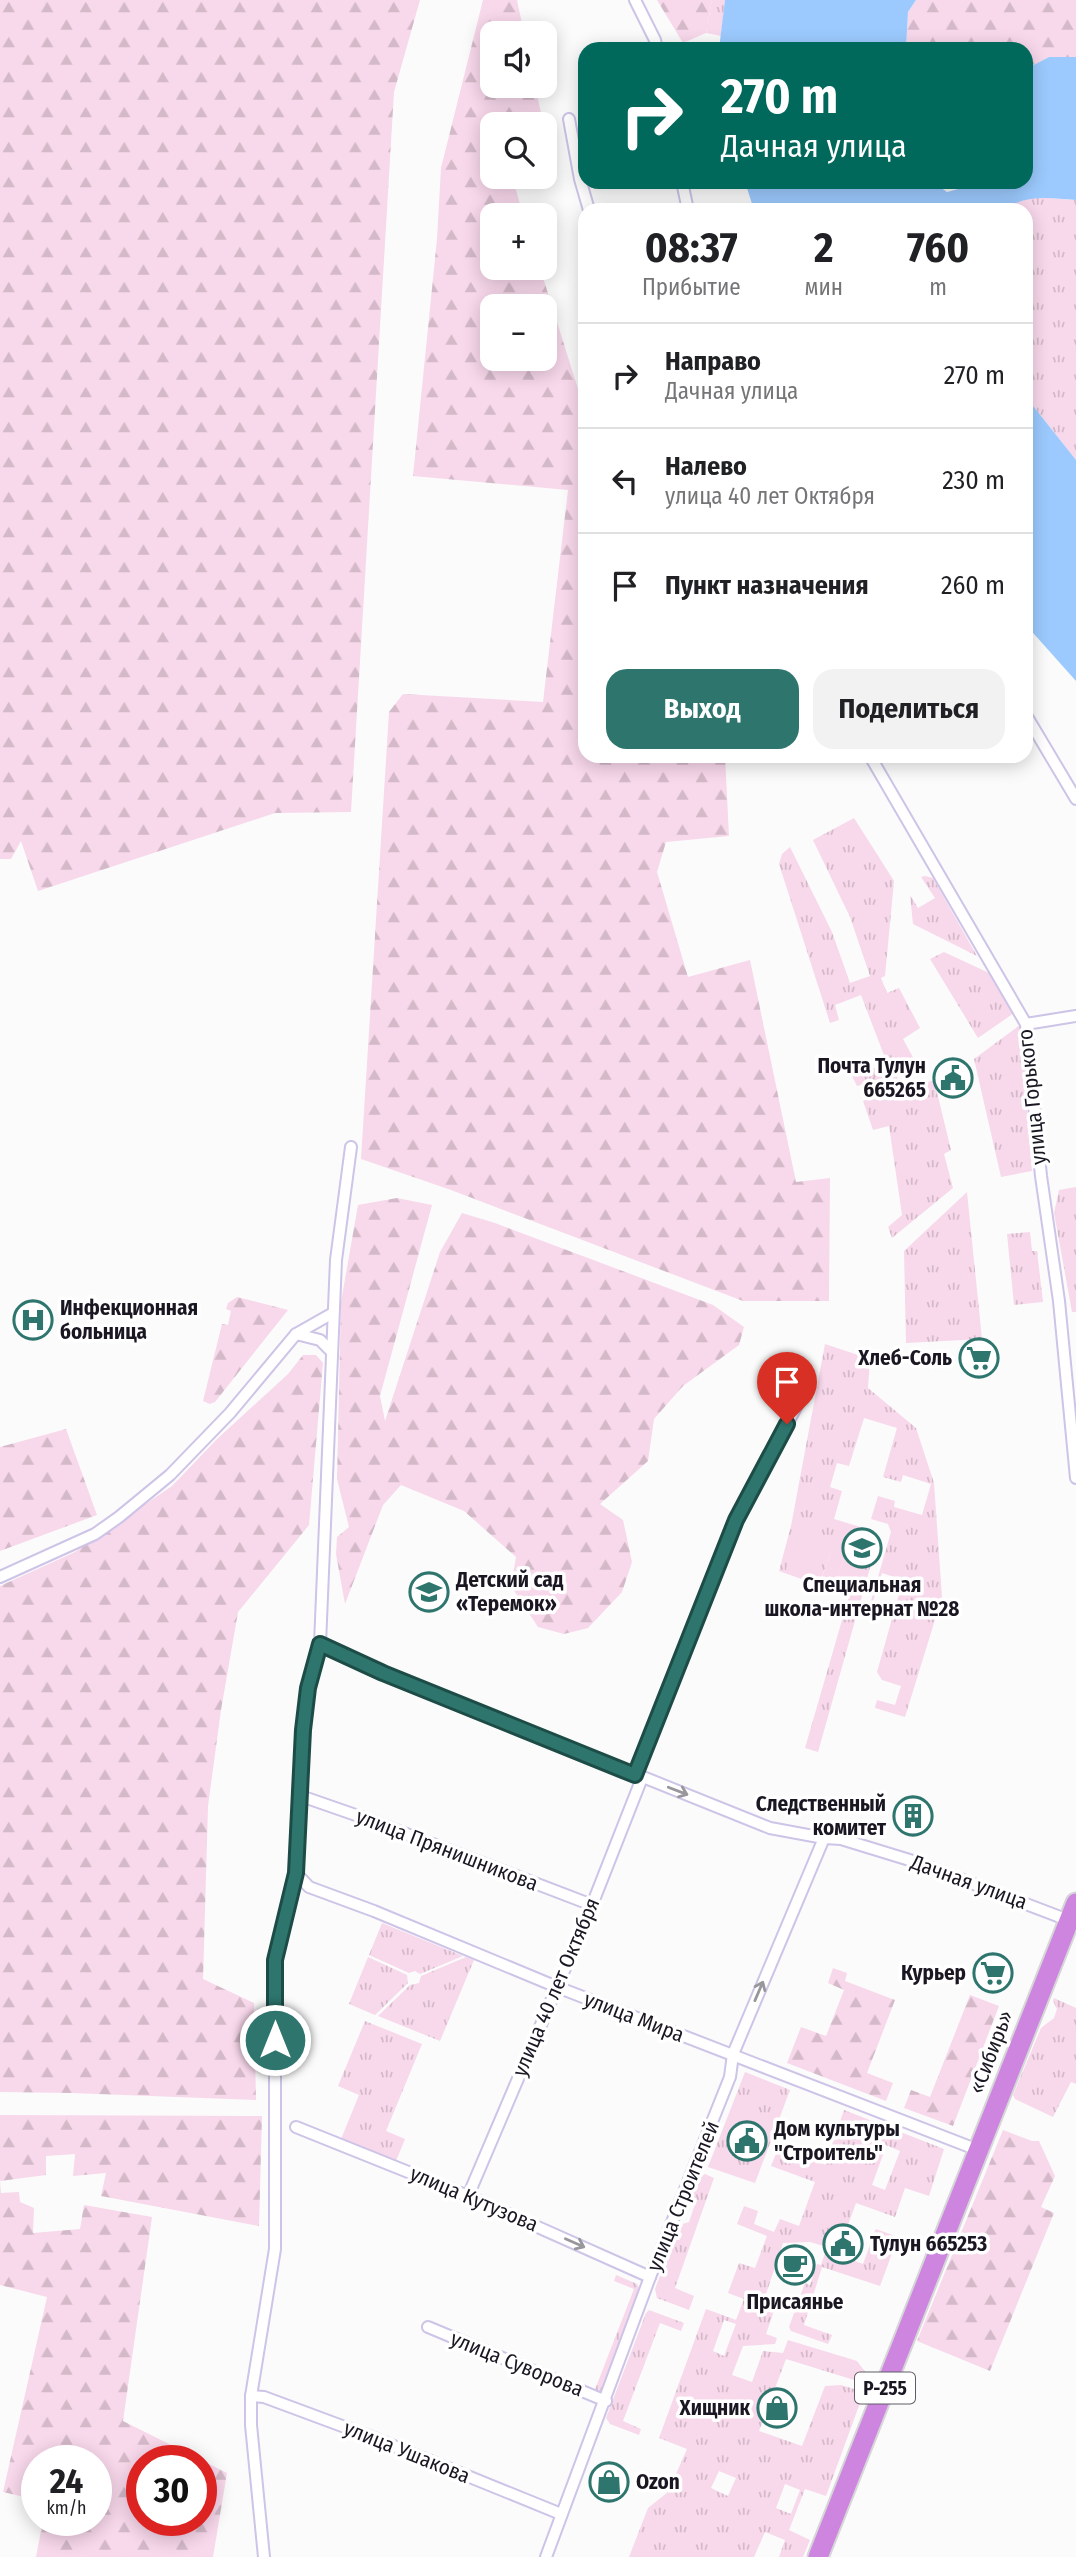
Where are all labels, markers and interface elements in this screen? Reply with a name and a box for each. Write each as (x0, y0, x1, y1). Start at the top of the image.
map controls (480, 21, 557, 371)
button: sound (480, 21, 557, 98)
text: 270 m (721, 67, 838, 126)
icon: right (606, 70, 697, 161)
button: search (480, 112, 557, 189)
text: Дачная улица (721, 127, 907, 165)
button: + (480, 203, 557, 280)
text: 08:37 (645, 223, 738, 273)
text: 2 (814, 223, 834, 273)
text: 760 (907, 223, 969, 273)
text: Прибытие (642, 273, 741, 301)
text: мин (805, 273, 843, 301)
text: m (929, 273, 947, 301)
button: − (480, 294, 557, 371)
text: Направо (665, 346, 761, 377)
icon: right (606, 357, 644, 395)
text: 270 m (944, 360, 1005, 391)
text: Дачная улица (665, 377, 798, 405)
text: Налево (665, 451, 747, 482)
icon: left (606, 462, 644, 500)
text: 230 m (942, 465, 1005, 496)
text: улица 40 лет Октября (665, 482, 875, 510)
icon: arrive (606, 567, 644, 605)
text: Пункт назначения (665, 570, 869, 601)
text: 260 m (941, 570, 1005, 601)
button: Выход (606, 669, 799, 749)
button: Поделиться (813, 669, 1005, 749)
street label: улица Горького (1012, 1028, 1052, 1166)
place label: Почта Тулун 665265 (817, 1053, 926, 1103)
public building icon: Почта Тулун 665265 (932, 1057, 974, 1099)
place label: Инфекционная больница (60, 1295, 198, 1345)
hospital icon: Инфекционная больница (12, 1299, 54, 1341)
supermarket icon: Хлеб-Соль (958, 1337, 1000, 1379)
place label: Хлеб-Соль (857, 1345, 952, 1371)
pin (757, 1352, 817, 1424)
icon: arrive (768, 1363, 806, 1401)
school or university icon: Специальная школа-интернат №28 (841, 1527, 883, 1569)
place label: Детский сад «Теремок» (455, 1567, 564, 1617)
school or university icon: Детский сад «Теремок» (408, 1571, 450, 1613)
place label: Специальная школа-интернат №28 (765, 1572, 959, 1622)
one-way arrow (666, 1786, 688, 1799)
place label: Следственный комитет (756, 1791, 887, 1841)
building icon: Следственный комитет (892, 1795, 934, 1837)
street label: улица Прянишникова (352, 1803, 542, 1897)
street label: Дачная улица (906, 1849, 1031, 1915)
street label: улица 40 лет Октября (507, 1894, 605, 2080)
supermarket icon: Курьер (972, 1952, 1014, 1994)
place label: Курьер (901, 1960, 966, 1986)
one-way arrow (754, 1981, 767, 2003)
street label: улица Мира (580, 1986, 688, 2048)
position arrow (238, 2003, 312, 2077)
street label: «Сибирь» (963, 2007, 1019, 2097)
place label: Дом культуры "Строитель" (773, 2116, 900, 2166)
street label: улица Строителей (641, 2117, 725, 2275)
public building icon: Дом культуры "Строитель" (726, 2120, 768, 2162)
street label: улица Кутузова (406, 2160, 542, 2238)
public building icon: Тулун 665253 (822, 2223, 864, 2265)
place label: Тулун 665253 (870, 2231, 987, 2257)
one-way arrow (564, 2237, 585, 2250)
cafe icon: Присаянье (774, 2244, 816, 2286)
place label: Присаянье (747, 2289, 844, 2315)
street label: улица Суворова (447, 2326, 587, 2402)
road number: Р-255 (855, 2372, 915, 2404)
shop icon: Хищник (756, 2387, 798, 2429)
place label: Хищник (679, 2395, 750, 2421)
street label: улица Ушакова (340, 2415, 474, 2489)
speed limit sign: 30 (126, 2445, 217, 2536)
text: 24 (50, 2460, 83, 2502)
shop icon: Ozon (588, 2461, 630, 2503)
place label: Ozon (636, 2469, 680, 2495)
text: km/h (46, 2497, 87, 2519)

